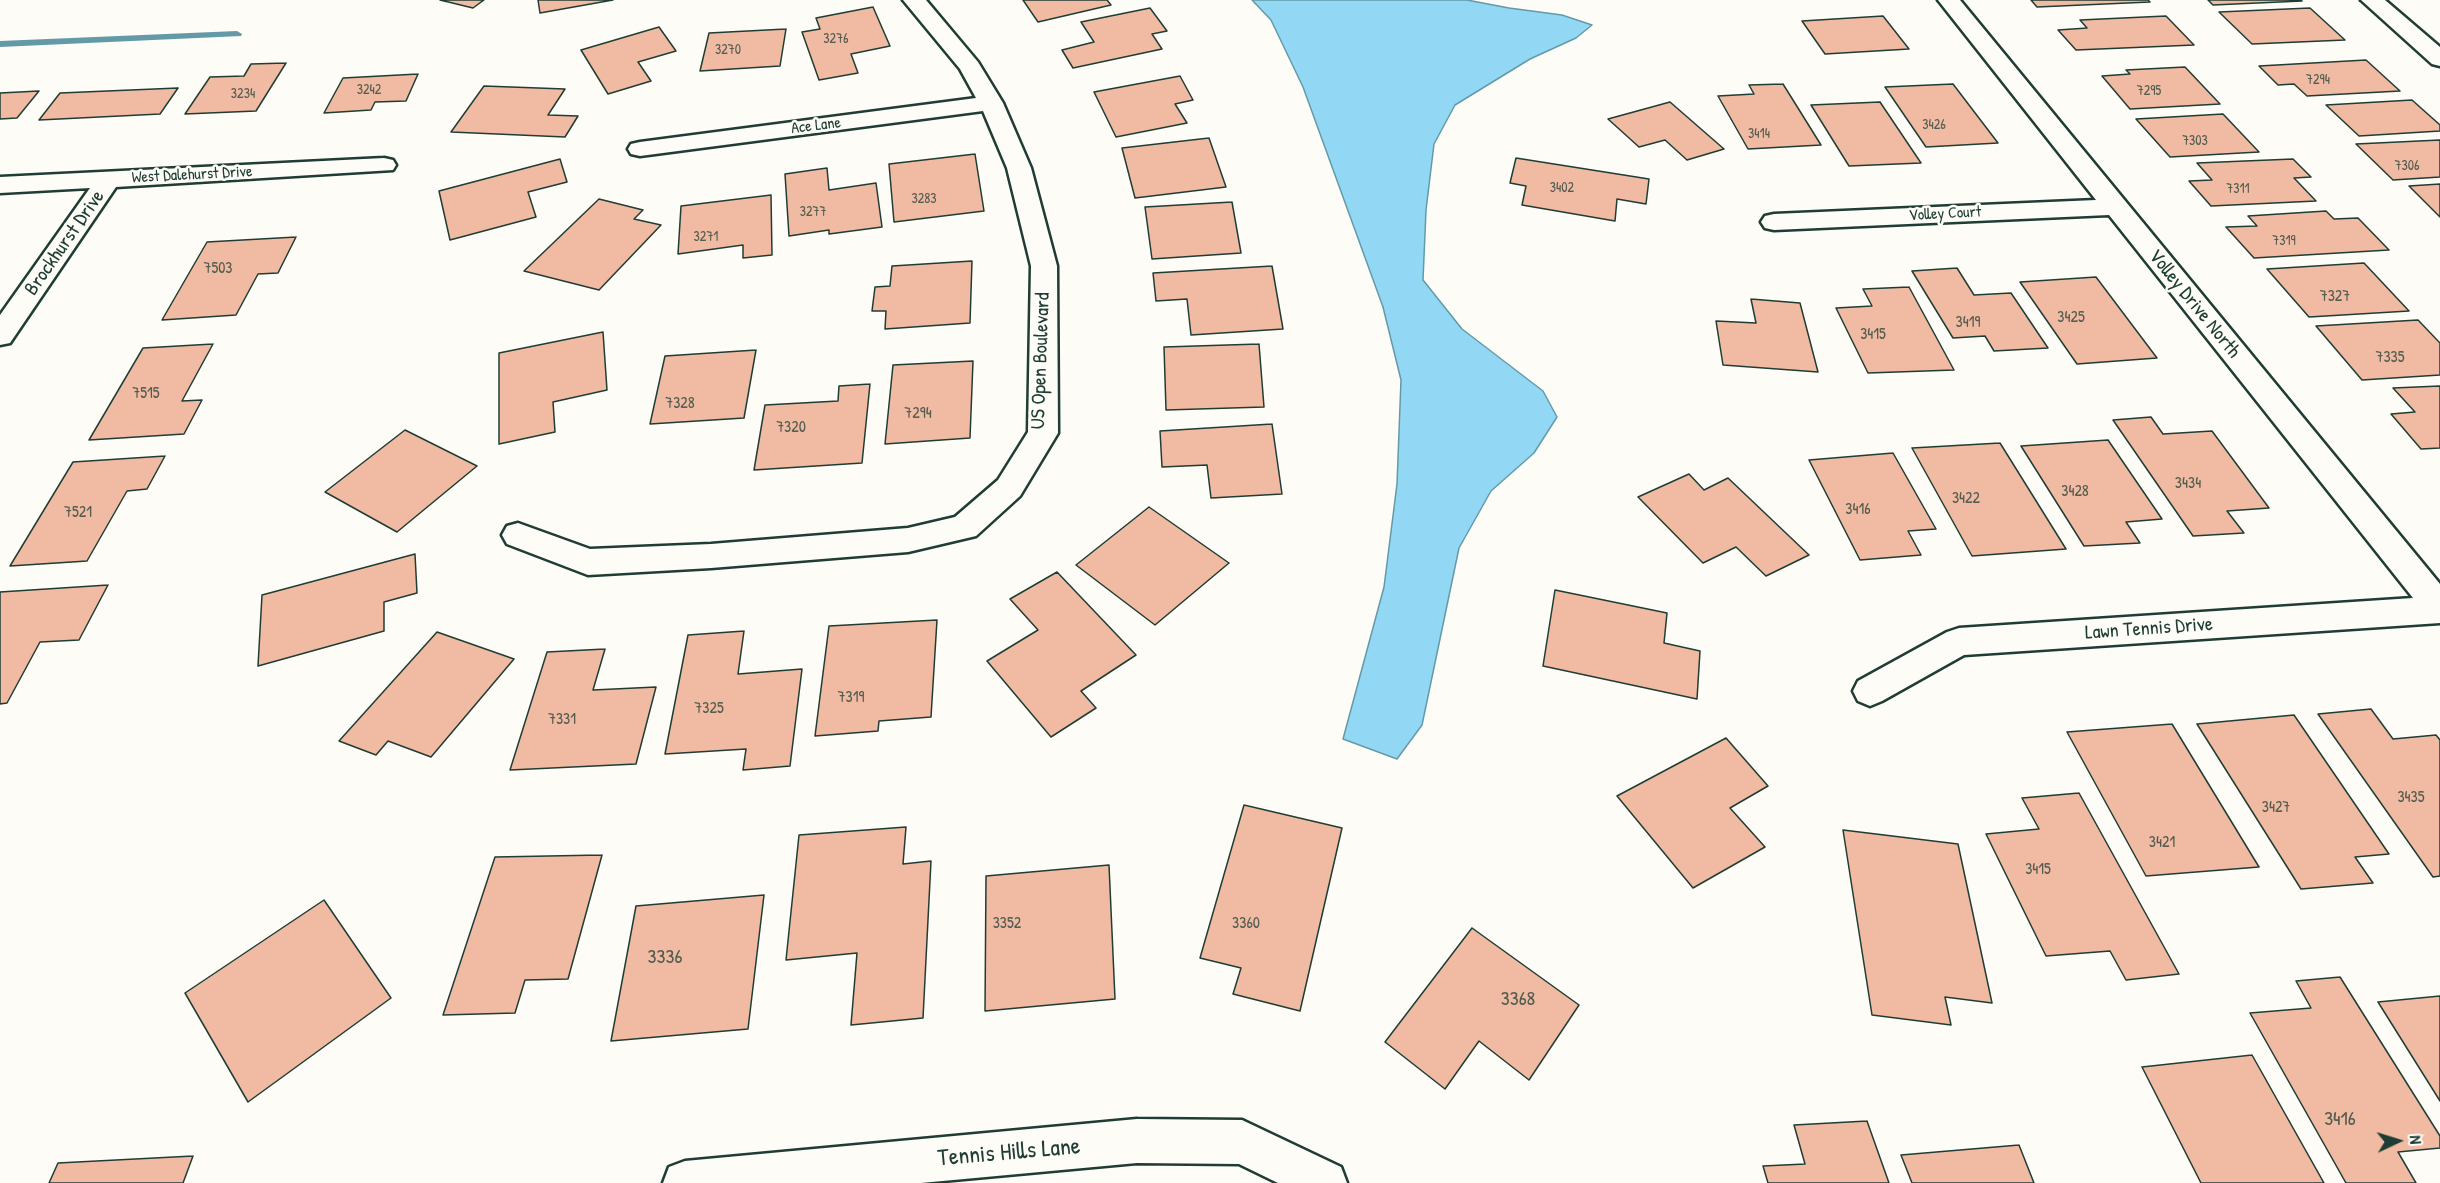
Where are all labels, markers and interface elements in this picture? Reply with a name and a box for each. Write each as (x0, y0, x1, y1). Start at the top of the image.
house number: 3276 (823, 31, 849, 47)
house number: 3270 (715, 42, 741, 58)
house number: 7294 (2306, 72, 2330, 88)
house number: 3242 (357, 82, 381, 98)
house number: 7295 (2137, 83, 2161, 99)
house number: 3234 (231, 86, 255, 102)
street label: Ace Lane (790, 113, 842, 139)
house number: 3426 (1922, 117, 1946, 133)
house number: 3414 (1748, 126, 1770, 142)
house number: 7303 (2182, 133, 2208, 149)
house number: 7306 (2394, 158, 2420, 174)
street label: West Dalehurst Drive (131, 162, 253, 188)
house number: 3402 (1550, 180, 1574, 196)
house number: 7311 (2226, 181, 2250, 197)
street label: Brockhurst Drive (20, 186, 110, 300)
house number: 3283 (911, 191, 937, 207)
street label: Volley Court (1908, 203, 1982, 225)
house number: 3277 (800, 204, 826, 220)
house number: 3271 (694, 229, 718, 245)
house number: 7319 (2272, 233, 2296, 249)
street label: Volley Drive North (2143, 245, 2245, 363)
house number: 7503 (203, 259, 233, 279)
house number: 7327 (2320, 287, 2350, 307)
street label: US Open Boulevard (1027, 292, 1055, 430)
house number: 3425 (2057, 308, 2085, 328)
house number: 3419 (1956, 313, 1980, 333)
house number: 3415 (1860, 325, 1886, 345)
house number: 7335 (2375, 348, 2405, 368)
house number: 7515 (132, 384, 160, 404)
house number: 7328 (665, 394, 695, 414)
house number: 7294 (904, 404, 932, 424)
house number: 7320 (776, 418, 806, 438)
house number: 3434 (2175, 474, 2201, 494)
house number: 3428 (2061, 482, 2089, 502)
house number: 3422 (1952, 489, 1980, 509)
house number: 3416 (1845, 500, 1871, 520)
house number: 7521 (64, 503, 92, 523)
street label: Lawn Tennis Drive (2084, 613, 2214, 645)
house number: 7319 (838, 688, 864, 708)
house number: 7325 (694, 699, 724, 719)
house number: 7331 (548, 710, 576, 730)
house number: 3435 (2397, 788, 2425, 808)
house number: 3427 (2262, 798, 2290, 818)
house number: 3421 (2149, 833, 2175, 853)
house number: 3415 (2025, 860, 2051, 880)
house number: 3352 (993, 914, 1021, 934)
house number: 3360 (1232, 914, 1260, 934)
house number: 3336 (648, 946, 682, 970)
house number: 3368 (1501, 988, 1535, 1012)
house number: 3416 (2324, 1108, 2356, 1132)
north arrow (2368, 1111, 2428, 1171)
street label: Tennis Hills Lane (936, 1132, 1082, 1174)
text: N (2405, 1135, 2427, 1145)

